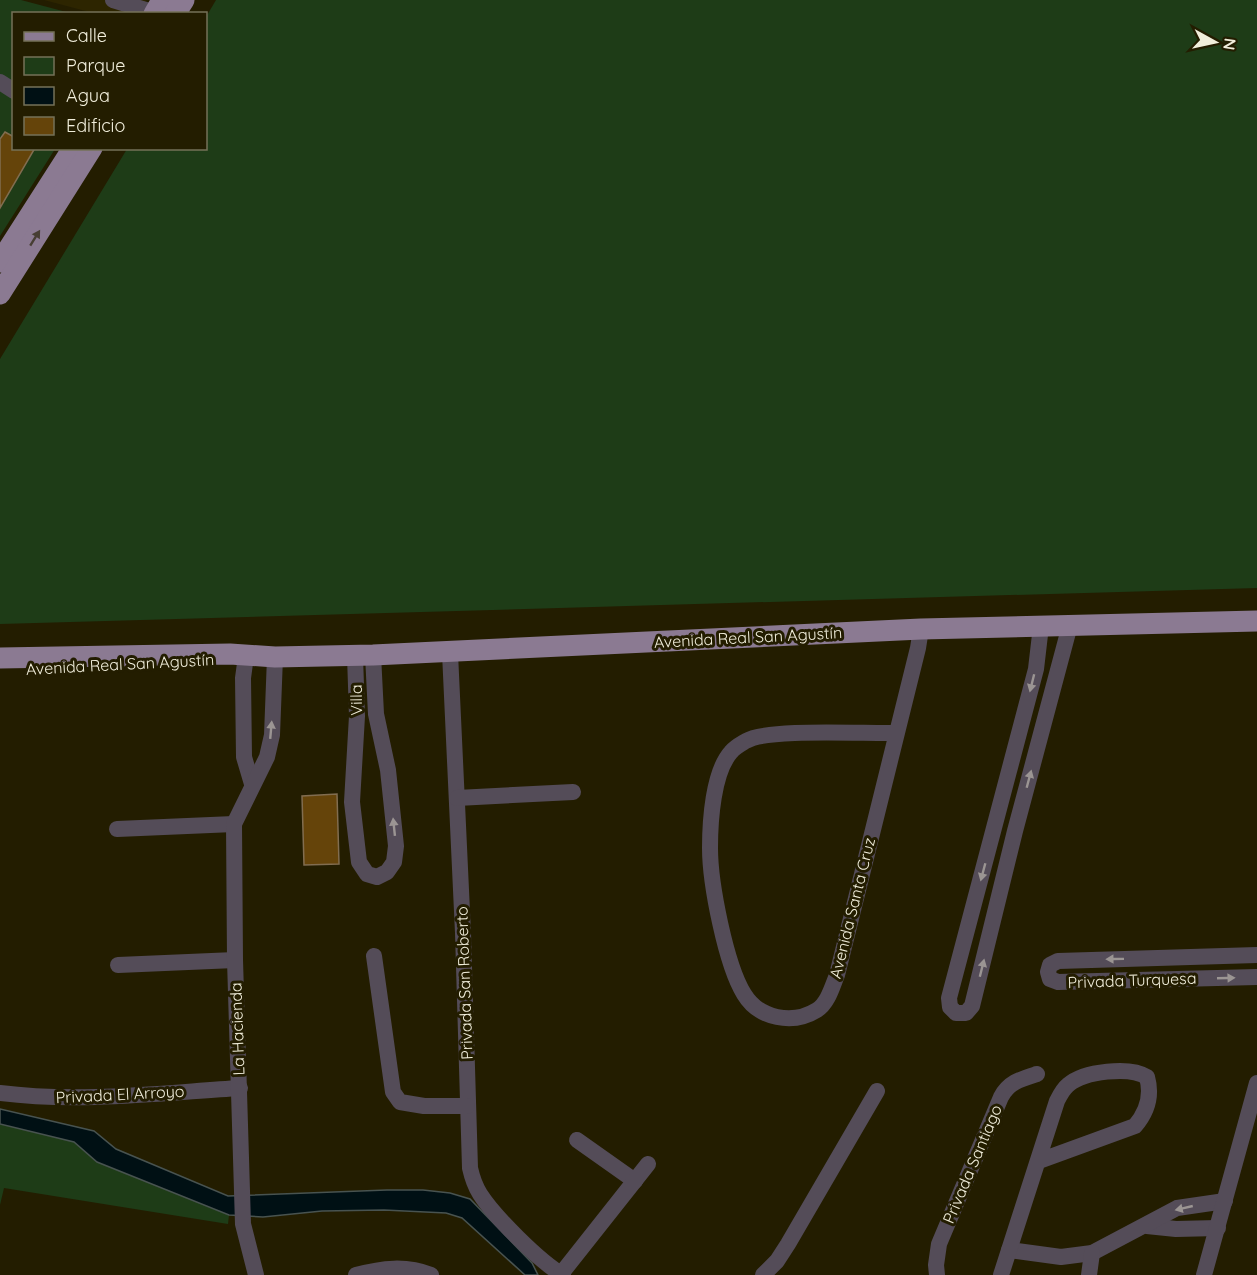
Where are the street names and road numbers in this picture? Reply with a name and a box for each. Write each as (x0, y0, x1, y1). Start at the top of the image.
street label: Avenida Real San Agustín (653, 622, 843, 652)
street label: Avenida Real San Agustín (25, 649, 215, 679)
street label: Villa (346, 684, 366, 716)
street label: Avenida Santa Cruz (825, 835, 879, 981)
street label: Privada San Roberto (451, 906, 477, 1060)
street label: Privada Turquesa (1067, 968, 1197, 992)
street label: La Hacienda (225, 982, 249, 1076)
street label: Privada El Arroyo (55, 1081, 185, 1107)
street label: Privada Santiago (938, 1102, 1006, 1226)

